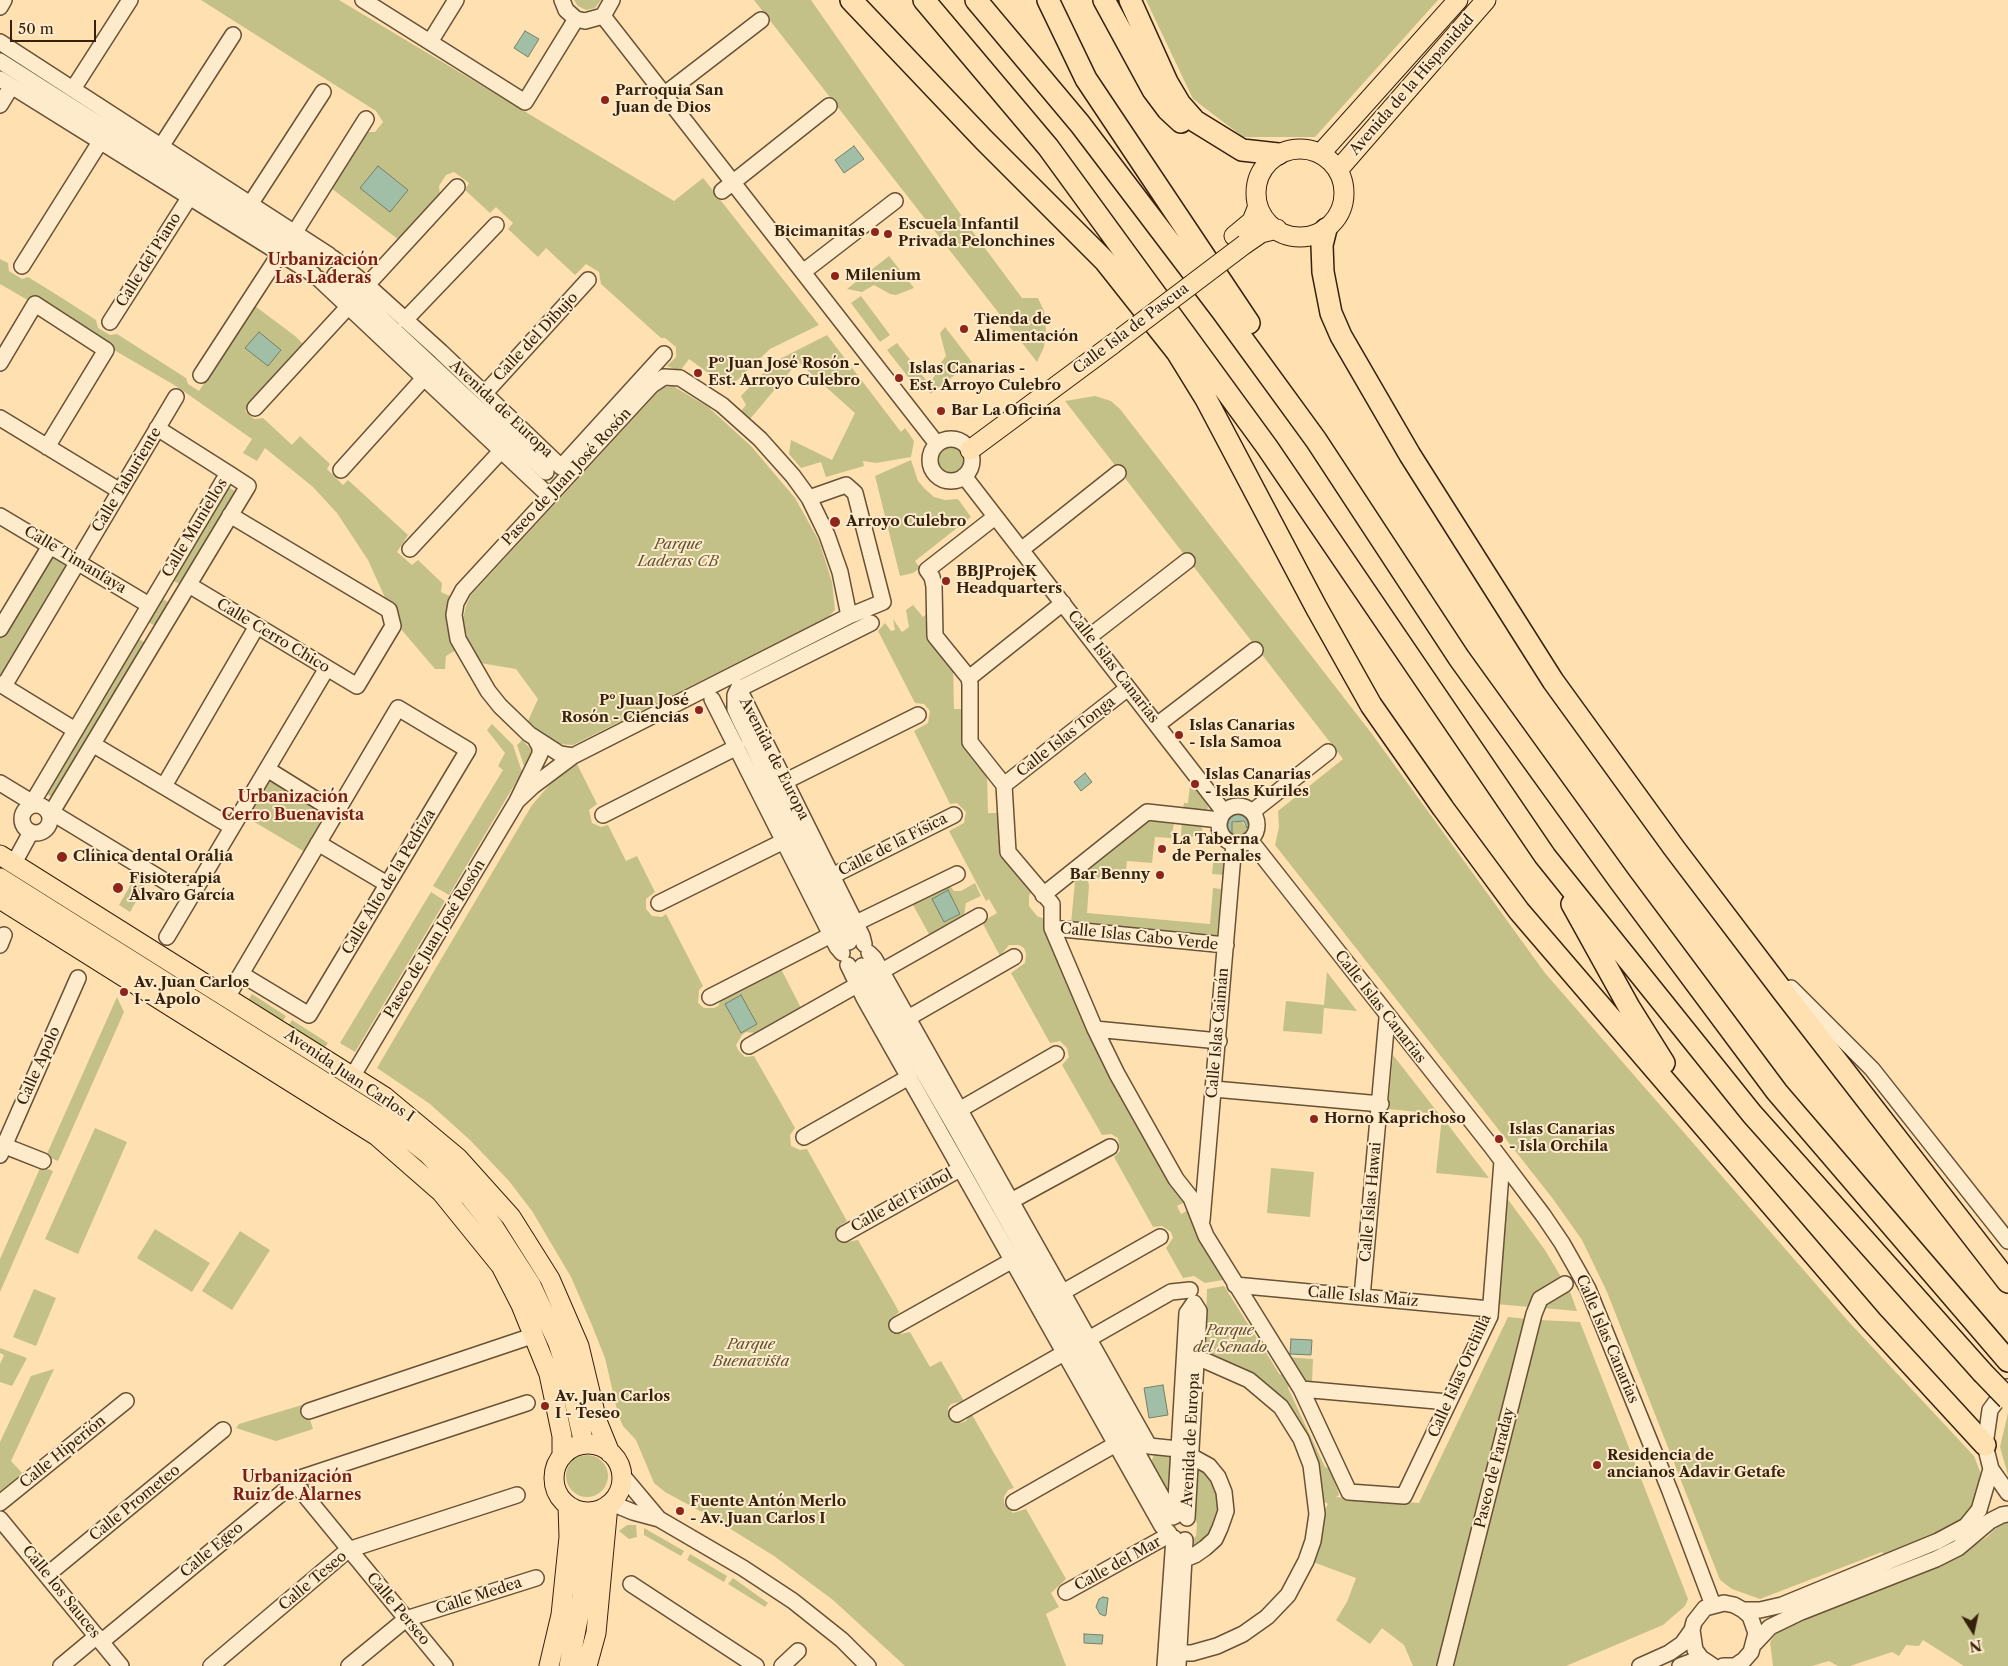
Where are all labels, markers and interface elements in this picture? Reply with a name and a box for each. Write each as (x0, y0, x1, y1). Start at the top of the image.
scale bar (12, 10, 99, 42)
street label: Avenida de la Hispanidad (1346, 11, 1478, 159)
text: 50 m (18, 19, 54, 38)
place label: Parroquia San Juan de Dios (615, 82, 724, 117)
marker: Parroquia San Juan de Dios (599, 94, 611, 106)
street label: Calle del Piano (113, 210, 185, 310)
place label: Escuela Infantil Privada Pelonchines (898, 216, 1055, 251)
place label: Bicimanitas (774, 223, 865, 241)
marker: Bicimanitas (869, 226, 881, 238)
marker: Escuela Infantil Privada Pelonchines (882, 228, 894, 240)
district label: Urbanización Las Laderas (268, 250, 378, 288)
place label: Milenium (845, 267, 921, 285)
marker: Milenium (829, 270, 841, 282)
street label: Calle Isla de Pascua (1070, 280, 1192, 378)
street label: Calle del Dibujo (490, 289, 582, 385)
place label: Tienda de Alimentación (974, 311, 1079, 346)
marker: Tienda de Alimentación (958, 323, 970, 335)
place label: Pº Juan José Rosón - Est. Arroyo Culebro (708, 355, 860, 390)
street label: Avenida de Europa (446, 356, 556, 462)
place label: Islas Canarias - Est. Arroyo Culebro (909, 360, 1061, 395)
marker: Pº Juan José Rosón - Est. Arroyo Culebro (692, 367, 704, 379)
marker: Islas Canarias - Est. Arroyo Culebro (893, 372, 905, 384)
place label: Bar La Oficina (951, 402, 1061, 420)
street label: Paseo de Juan José Rosón (499, 405, 635, 549)
marker: Bar La Oficina (935, 405, 947, 417)
street label: Calle Taburiente (89, 424, 165, 536)
street label: Calle Muniellos (158, 475, 232, 581)
place label: Arroyo Culebro (846, 513, 966, 531)
marker: Arroyo Culebro (828, 515, 842, 529)
street label: Calle Timanfaya (20, 522, 130, 598)
park label: Parque Laderas CB (637, 536, 719, 571)
place label: BBJProjeK Headquarters (956, 563, 1062, 598)
marker: BBJProjeK Headquarters (940, 575, 952, 587)
street label: Calle Cerro Chico (213, 595, 333, 677)
street label: Calle Islas Canarias (1063, 607, 1163, 727)
place label: Pº Juan José Rosón - Ciencias (561, 692, 689, 727)
street label: Calle Islas Tonga (1013, 693, 1119, 781)
street label: Avenida de Europa (735, 695, 813, 823)
marker: Pº Juan José Rosón - Ciencias (693, 704, 705, 716)
place label: Islas Canarias - Isla Samoa (1189, 717, 1295, 752)
marker: Islas Canarias - Isla Samoa (1173, 729, 1185, 741)
place label: Islas Canarias - Islas Kuriles (1205, 766, 1311, 801)
marker: Islas Canarias - Islas Kuriles (1189, 778, 1201, 790)
district label: Urbanización Cerro Buenavista (222, 787, 364, 825)
street label: Calle Alto de la Pedriza (338, 806, 440, 958)
street label: Calle de la Física (836, 810, 950, 880)
place label: La Taberna de Pernales (1172, 831, 1261, 866)
marker: La Taberna de Pernales (1156, 843, 1168, 855)
place label: Clínica dental Oralia (73, 848, 233, 866)
marker: Clínica dental Oralia (55, 850, 69, 864)
street label: Paseo de Juan José Rosón (381, 857, 489, 1021)
place label: Bar Benny (1070, 866, 1150, 884)
marker: Bar Benny (1154, 869, 1166, 881)
place label: Fisioterapia Álvaro García (129, 870, 235, 905)
marker: Fisioterapia Álvaro García (111, 881, 125, 895)
street label: Calle Islas Cabo Verde (1059, 920, 1219, 954)
street label: Calle Islas Canarias (1330, 947, 1430, 1067)
street label: Calle Islas Caimán (1203, 967, 1233, 1099)
place label: Av. Juan Carlos I - Apolo (134, 974, 249, 1009)
marker: Av. Juan Carlos I - Apolo (118, 986, 130, 998)
street label: Calle Apolo (14, 1024, 64, 1108)
street label: Avenida Juan Carlos I (281, 1026, 417, 1126)
place label: Horno Kaprichoso (1324, 1110, 1466, 1128)
marker: Horno Kaprichoso (1308, 1113, 1320, 1125)
place label: Islas Canarias - Isla Orchila (1509, 1121, 1615, 1156)
marker: Islas Canarias - Isla Orchila (1493, 1133, 1505, 1145)
street label: Calle Islas Hawai (1357, 1141, 1385, 1263)
street label: Calle del Fútbol (848, 1166, 956, 1236)
street label: Calle Islas Canarias (1572, 1272, 1642, 1406)
street label: Calle Islas Maíz (1307, 1283, 1419, 1311)
street label: Calle Islas Orchilla (1425, 1312, 1495, 1440)
park label: Parque del Senado (1193, 1322, 1267, 1357)
park label: Parque Buenavista (713, 1336, 789, 1371)
street label: Avenida de Europa (1178, 1372, 1204, 1508)
place label: Av. Juan Carlos I - Teseo (555, 1388, 670, 1423)
marker: Av. Juan Carlos I - Teseo (539, 1400, 551, 1412)
street label: Paseo de Faraday (1471, 1406, 1519, 1530)
street label: Calle Hiperión (16, 1412, 110, 1492)
place label: Residencia de ancianos Adavir Getafe (1607, 1447, 1786, 1482)
marker: Residencia de ancianos Adavir Getafe (1591, 1459, 1603, 1471)
street label: Calle Prometeo (86, 1461, 184, 1545)
district label: Urbanización Ruiz de Alarnes (233, 1467, 361, 1505)
place label: Fuente Antón Merlo - Av. Juan Carlos I (690, 1493, 846, 1528)
marker: Fuente Antón Merlo - Av. Juan Carlos I (674, 1505, 686, 1517)
street label: Calle Egeo (177, 1519, 247, 1581)
street label: Calle del Mar (1072, 1533, 1164, 1595)
street label: Calle los Sauces (18, 1542, 104, 1642)
street label: Calle Teseo (275, 1547, 351, 1615)
street label: Calle Perseo (362, 1569, 434, 1649)
street label: Calle Medea (434, 1574, 524, 1618)
north arrow (1948, 1606, 1998, 1656)
text: N (1968, 1636, 1983, 1656)

